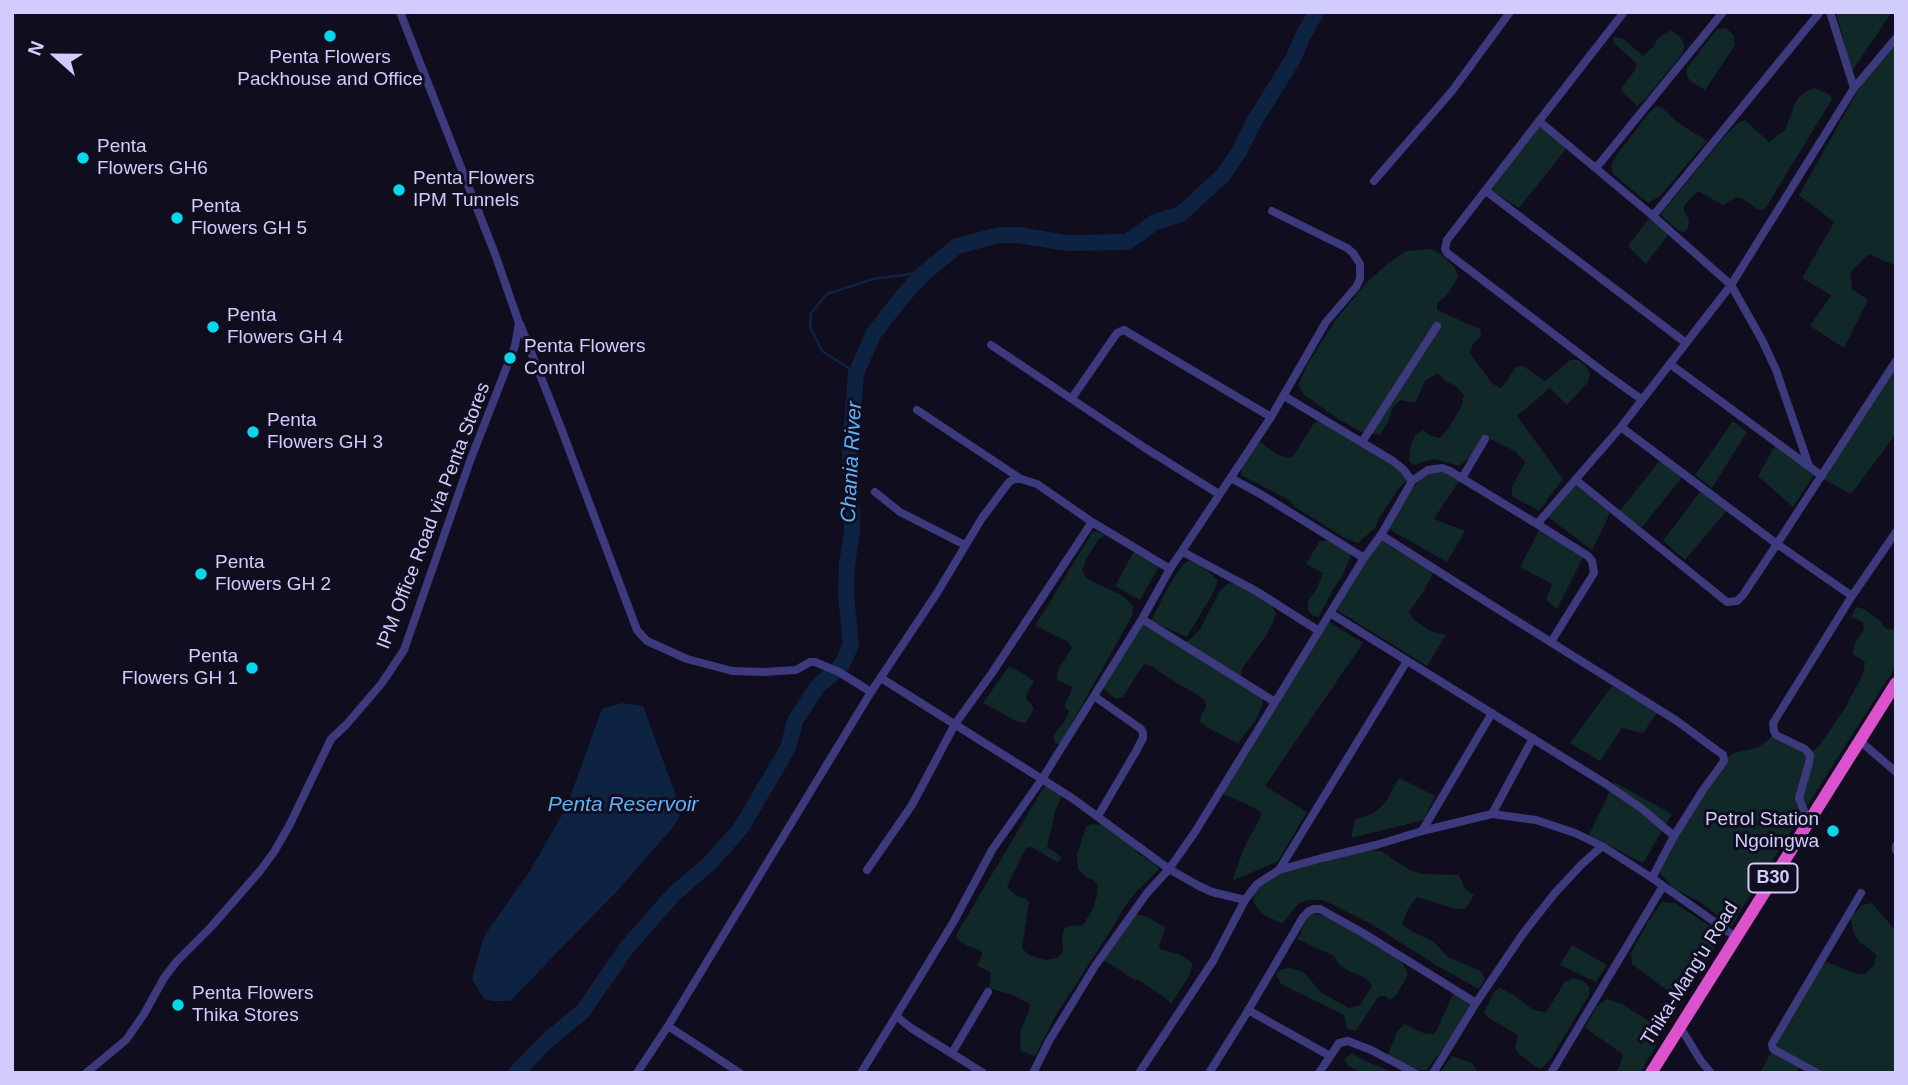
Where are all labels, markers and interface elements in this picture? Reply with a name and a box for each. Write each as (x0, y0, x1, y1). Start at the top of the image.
north arrow (21, 21, 91, 91)
marker: Penta Flowers Packhouse and Office (322, 28, 338, 44)
text: N (24, 38, 48, 58)
place label: Penta Flowers Packhouse and Office (237, 47, 423, 91)
place label: Penta Flowers GH6 (97, 136, 208, 180)
marker: Penta Flowers GH6 (75, 150, 91, 166)
place label: Penta Flowers IPM Tunnels (413, 168, 534, 212)
marker: Penta Flowers IPM Tunnels (391, 182, 407, 198)
place label: Penta Flowers GH 5 (191, 196, 307, 240)
marker: Penta Flowers GH 5 (169, 210, 185, 226)
place label: Penta Flowers GH 4 (227, 305, 343, 349)
marker: Penta Flowers GH 4 (205, 319, 221, 335)
place label: Penta Flowers Control (524, 336, 645, 380)
marker: Penta Flowers Control (502, 350, 518, 366)
street label: IPM Office Road via Penta Stores (373, 379, 495, 653)
water label: Chania River (836, 401, 868, 523)
place label: Penta Flowers GH 3 (267, 410, 383, 454)
marker: Penta Flowers GH 3 (245, 424, 261, 440)
place label: Penta Flowers GH 2 (215, 552, 331, 596)
marker: Penta Flowers GH 2 (193, 566, 209, 582)
place label: Penta Flowers GH 1 (122, 646, 238, 690)
marker: Penta Flowers GH 1 (244, 660, 260, 676)
water label: Penta Reservoir (548, 792, 698, 818)
place label: Petrol Station Ngoingwa (1705, 809, 1819, 853)
marker: Petrol Station Ngoingwa (1825, 823, 1841, 839)
road number: B30 (1748, 864, 1798, 892)
street label: Thika-Mang'u Road (1637, 898, 1743, 1050)
place label: Penta Flowers Thika Stores (192, 983, 313, 1027)
marker: Penta Flowers Thika Stores (170, 997, 186, 1013)

